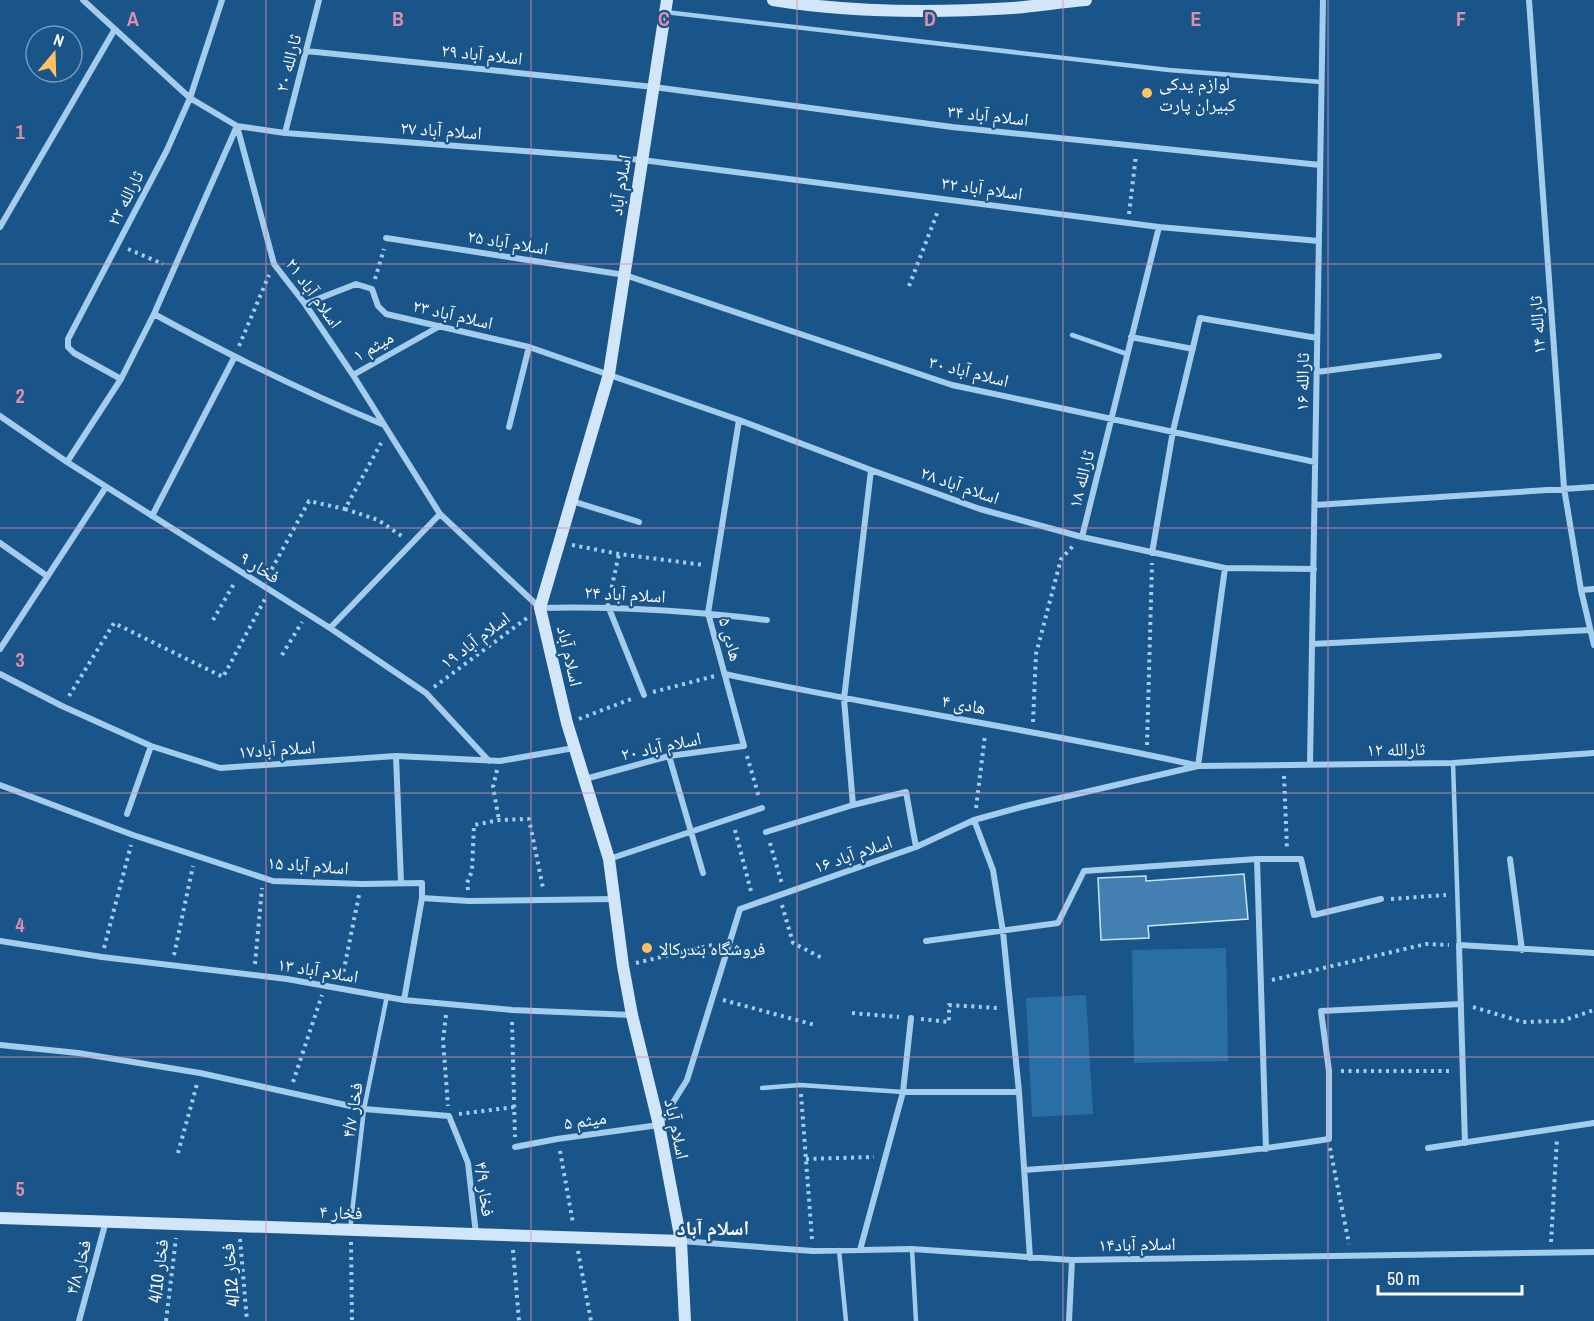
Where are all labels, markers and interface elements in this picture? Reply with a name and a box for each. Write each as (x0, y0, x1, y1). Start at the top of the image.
text: A (127, 5, 139, 32)
text: B (392, 5, 404, 32)
text: C (658, 5, 670, 32)
text: D (924, 5, 936, 32)
text: E (1191, 5, 1202, 32)
text: F (1456, 5, 1466, 32)
north arrow (24, 24, 84, 84)
text: N (51, 28, 67, 52)
street label: ثارالله ۲۰ (269, 32, 307, 94)
street label: اسلام آباد ۲۹ (440, 37, 524, 71)
place label: لوازم یدکی کبیران پارت (1159, 71, 1237, 117)
marker: لوازم یدکی کبیران پارت (1140, 86, 1154, 100)
street label: اسلام آباد ۳۴ (946, 98, 1030, 132)
street label: اسلام آباد ۲۷ (399, 115, 483, 145)
text: 1 (15, 118, 25, 145)
street label: اسلام آباد (603, 153, 637, 217)
street label: ثارالله ۲۲ (101, 166, 149, 230)
street label: اسلام آباد ۳۲ (940, 170, 1024, 206)
street label: اسلام آباد ۲۵ (466, 223, 550, 261)
street label: اسلام آباد ۲۱ (280, 253, 348, 333)
street label: اسلام آباد ۲۳ (410, 293, 496, 335)
street label: ثارالله ۱۴ (1522, 295, 1552, 355)
street label: میثم ۱ (348, 324, 398, 368)
street label: اسلام آباد ۳۰ (926, 349, 1012, 393)
street label: ثارالله ۱۶ (1289, 352, 1315, 412)
text: 2 (15, 382, 25, 409)
street label: ثارالله ۱۸ (1062, 448, 1100, 510)
street label: اسلام آباد ۲۸ (917, 460, 1003, 510)
street label: فخار ۹ (235, 545, 285, 589)
street label: اسلام آباد ۲۴ (584, 579, 666, 609)
street label: اسلام آباد ۱۹ (435, 605, 515, 675)
street label: هادی ۵ (713, 614, 749, 664)
street label: اسلام آباد (551, 623, 589, 689)
text: 3 (15, 646, 25, 673)
street label: هادی ۴ (940, 688, 988, 720)
street label: اسلام آباد ۲۰ (619, 725, 703, 767)
street label: اسلام آباد۱۷ (238, 734, 316, 764)
street label: ثارالله ۱۲ (1366, 736, 1426, 762)
street label: اسلام آباد ۱۶ (810, 829, 896, 879)
street label: اسلام آباد ۱۵ (266, 850, 350, 880)
text: 4 (15, 911, 25, 938)
place label: فروشگاه بندرکالا (659, 936, 765, 961)
marker: فروشگاه بندرکالا (640, 941, 654, 955)
street label: اسلام آباد ۱۳ (276, 951, 360, 989)
street label: فخار ۴/۷ (335, 1081, 369, 1139)
street label: اسلام آباد (658, 1096, 696, 1162)
street label: میثم ۵ (562, 1105, 608, 1135)
street label: فخار ۴/۹ (469, 1160, 501, 1218)
text: 5 (15, 1175, 25, 1202)
street label: فخار ۴ (319, 1199, 363, 1225)
district label: اسلام آباد (677, 1214, 749, 1242)
street label: اسلام آباد۱۴ (1098, 1231, 1176, 1257)
street label: فخار ۴/۸ (59, 1237, 97, 1297)
street label: فخار 4/10 (142, 1238, 174, 1304)
street label: فخار 4/12 (215, 1242, 245, 1308)
scale bar (1378, 1258, 1522, 1296)
text: 50 m (1387, 1266, 1420, 1291)

